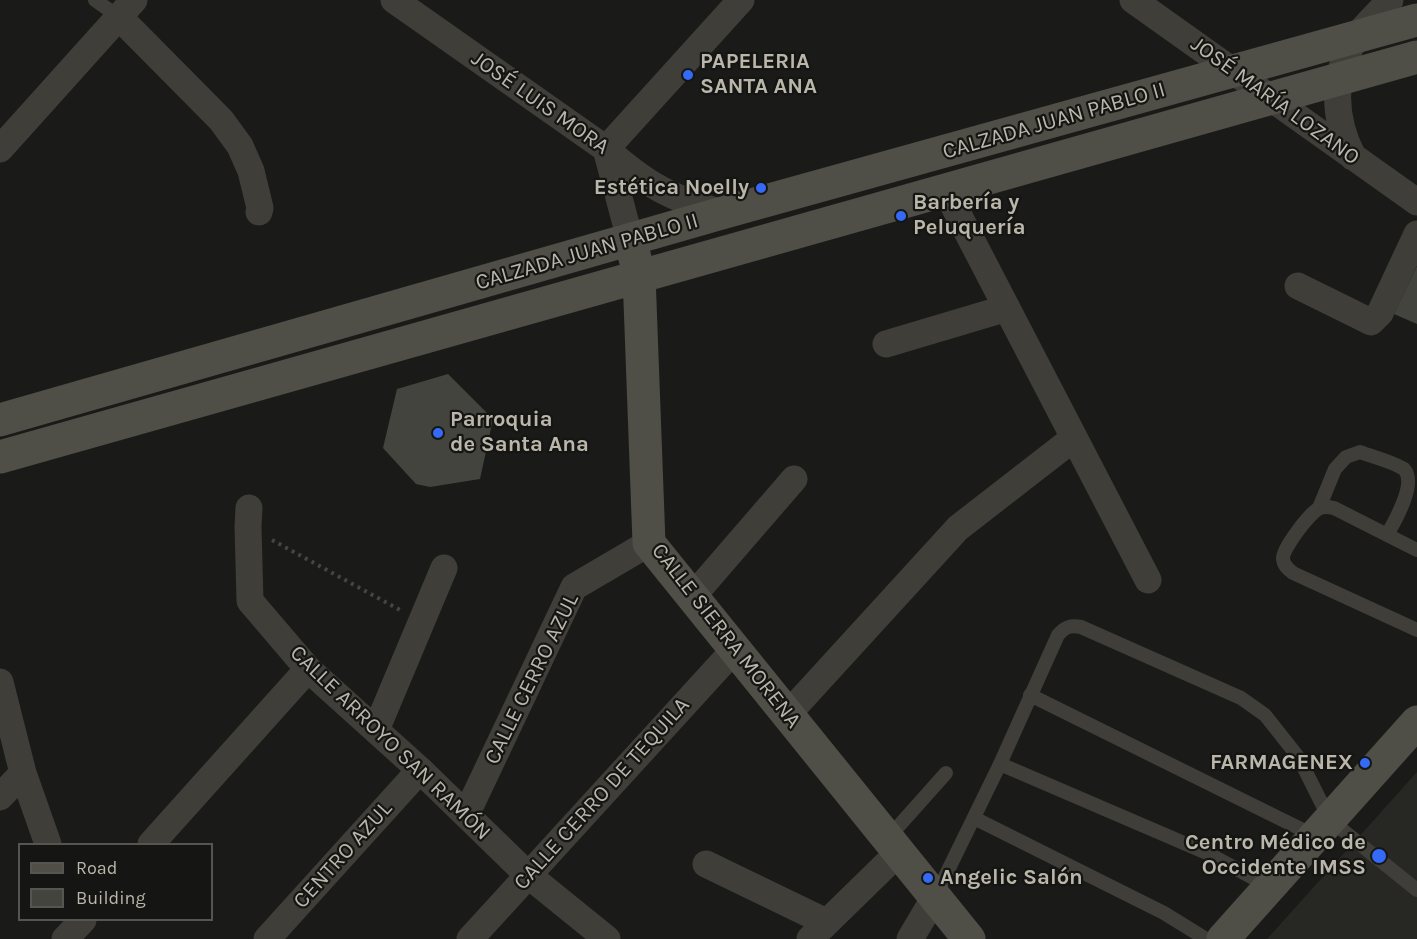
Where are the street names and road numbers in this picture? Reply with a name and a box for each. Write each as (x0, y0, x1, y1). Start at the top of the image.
street label: JOSÉ MARÍA LOZANO (1185, 31, 1365, 171)
street label: JOSÉ LUIS MORA (466, 46, 614, 160)
street label: CALZADA JUAN PABLO II (940, 77, 1168, 165)
street label: CALZADA JUAN PABLO II (473, 208, 701, 296)
street label: CALLE SIERRA MORENA (646, 538, 806, 734)
street label: CALLE CERRO AZUL (479, 589, 585, 769)
street label: CALLE ARROYO SAN RAMÓN (284, 640, 496, 846)
street label: CALLE CERRO DE TEQUILA (509, 692, 695, 896)
street label: CENTRO AZUL (288, 796, 398, 914)

